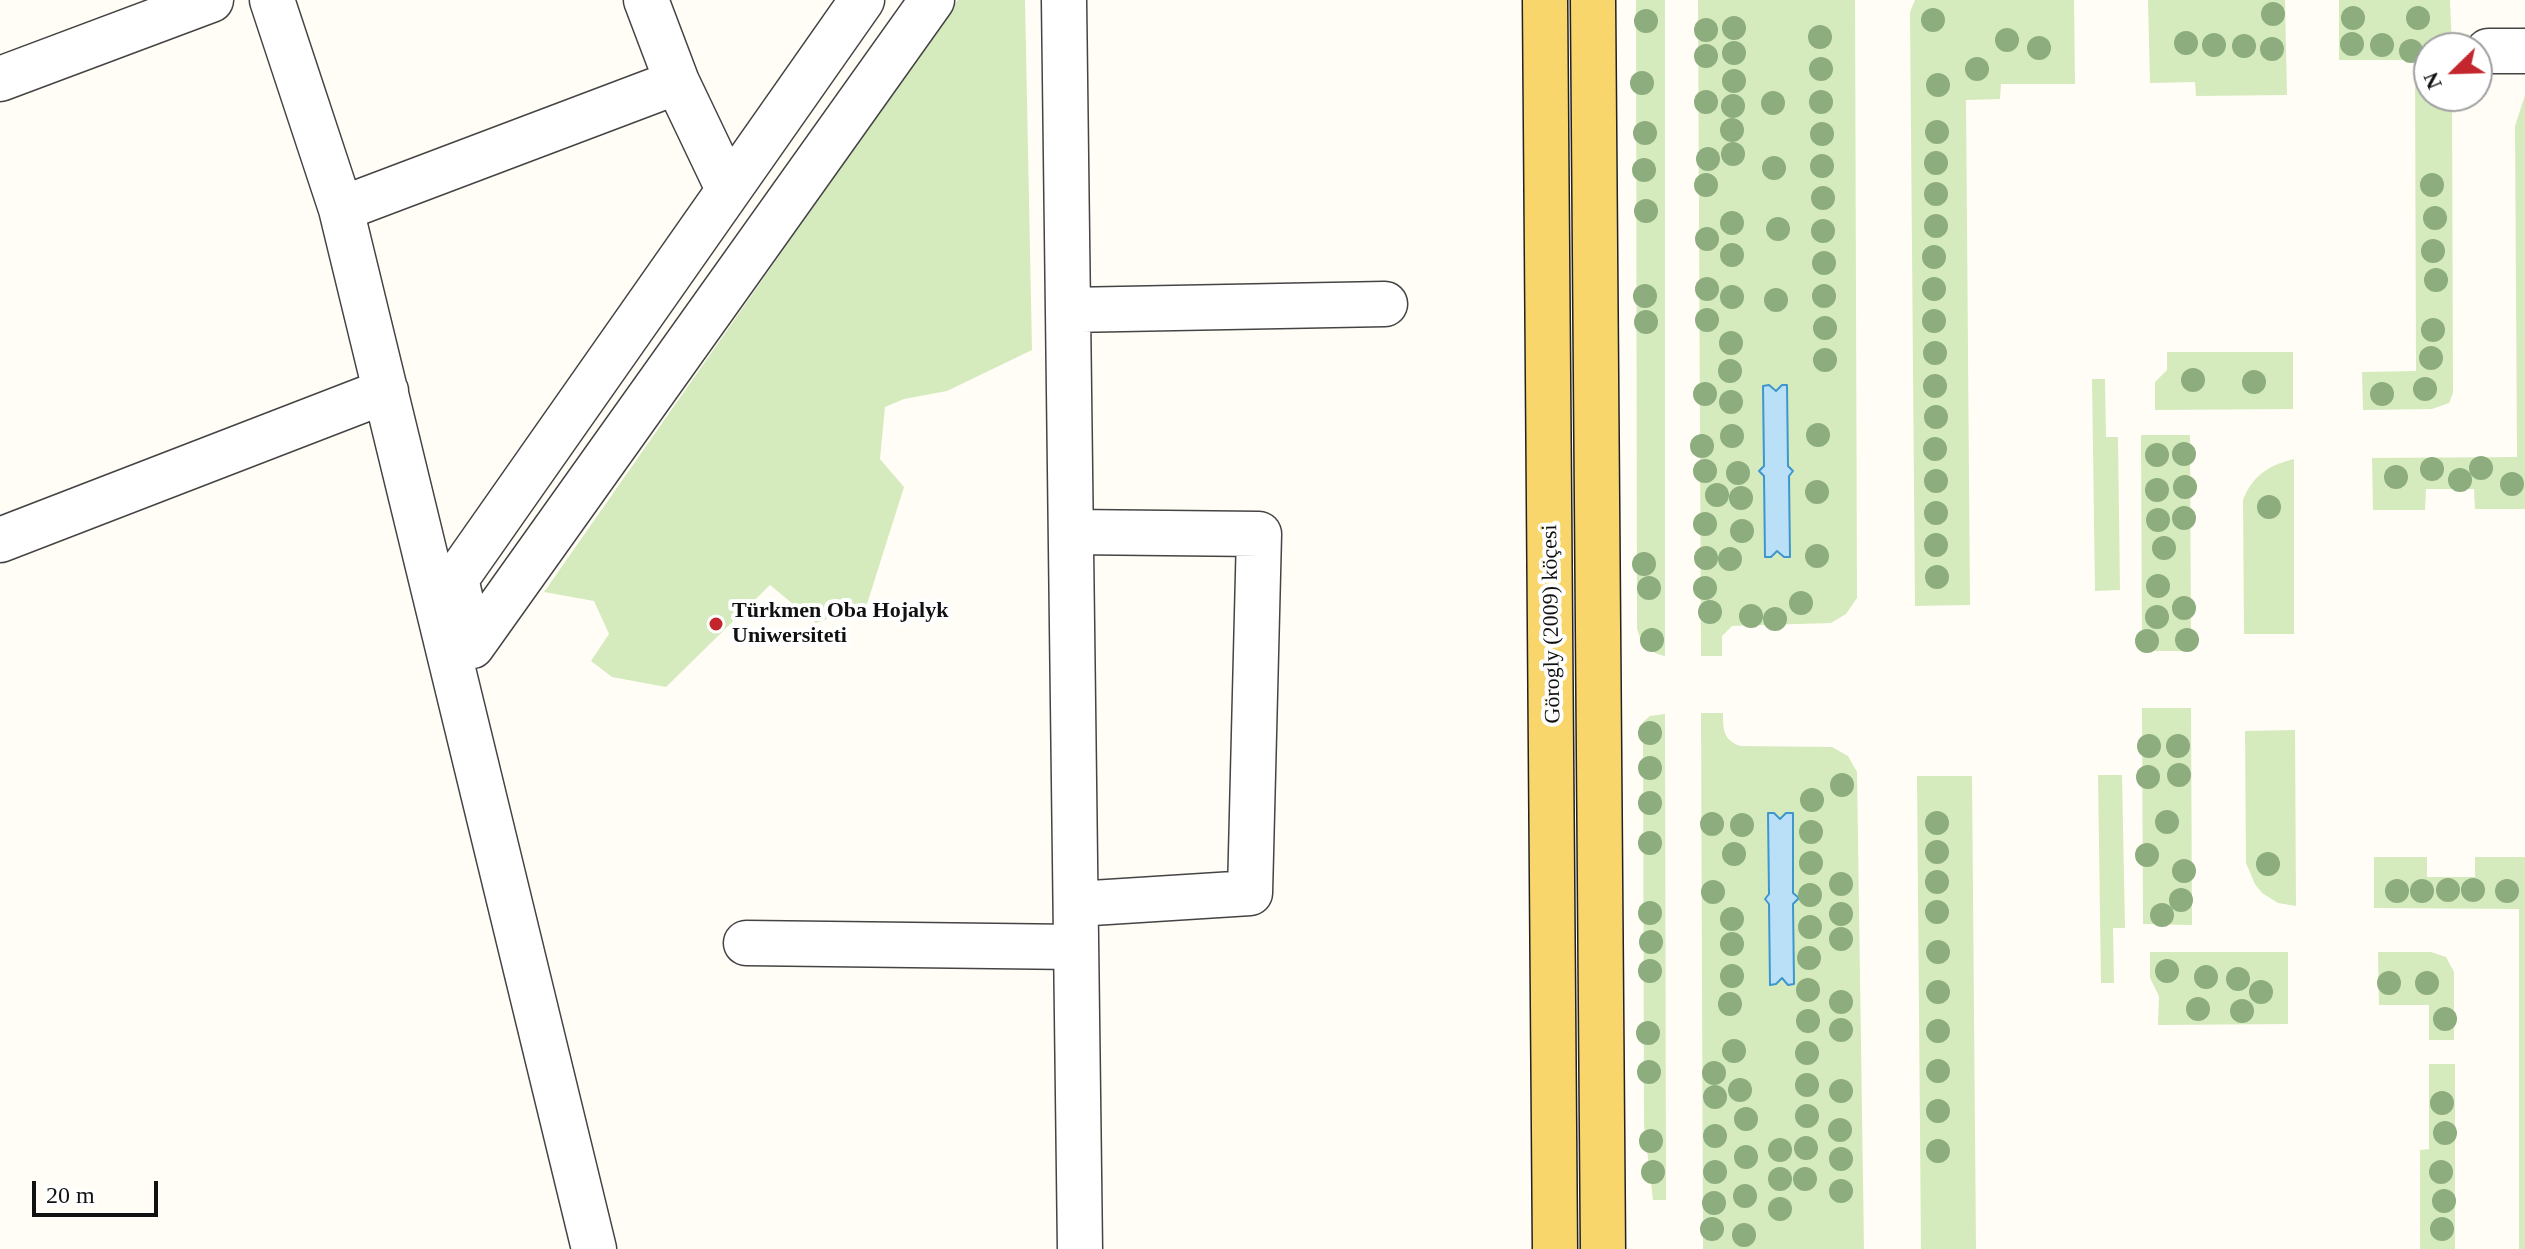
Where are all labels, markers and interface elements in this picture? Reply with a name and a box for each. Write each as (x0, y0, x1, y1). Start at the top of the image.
north arrow (2413, 32, 2493, 112)
text: N (2418, 69, 2447, 93)
street label: Görogly (2009) köçesi (1537, 524, 1567, 724)
place label: Türkmen Oba Hojalyk Uniwersiteti (732, 598, 948, 650)
marker: Türkmen Oba Hojalyk Uniwersiteti (707, 615, 725, 633)
scale bar (36, 1165, 162, 1215)
text: 20 m (46, 1182, 95, 1208)

